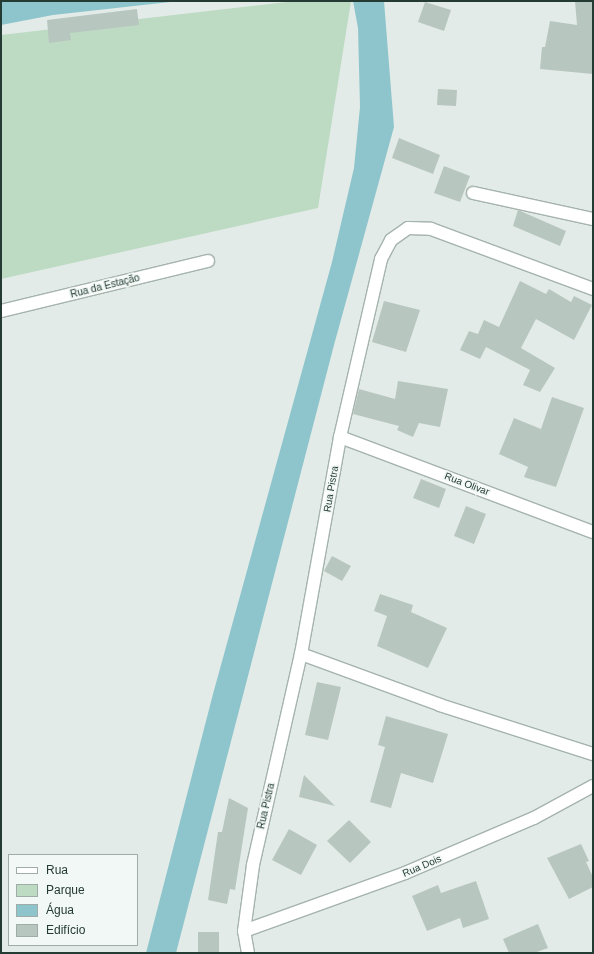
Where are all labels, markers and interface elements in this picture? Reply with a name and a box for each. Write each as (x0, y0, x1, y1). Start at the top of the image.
street label: Rua da Estação (69, 272, 141, 300)
street label: Rua Pistra (321, 465, 341, 513)
street label: Rua Olivar (443, 470, 491, 498)
street label: Rua Pistra (255, 782, 277, 830)
street label: Rua Dois (401, 852, 443, 880)
legend (8, 854, 138, 946)
text: Rua (46, 863, 68, 877)
text: Parque (46, 883, 85, 897)
text: Água (46, 903, 74, 917)
text: Edifício (46, 923, 85, 937)

